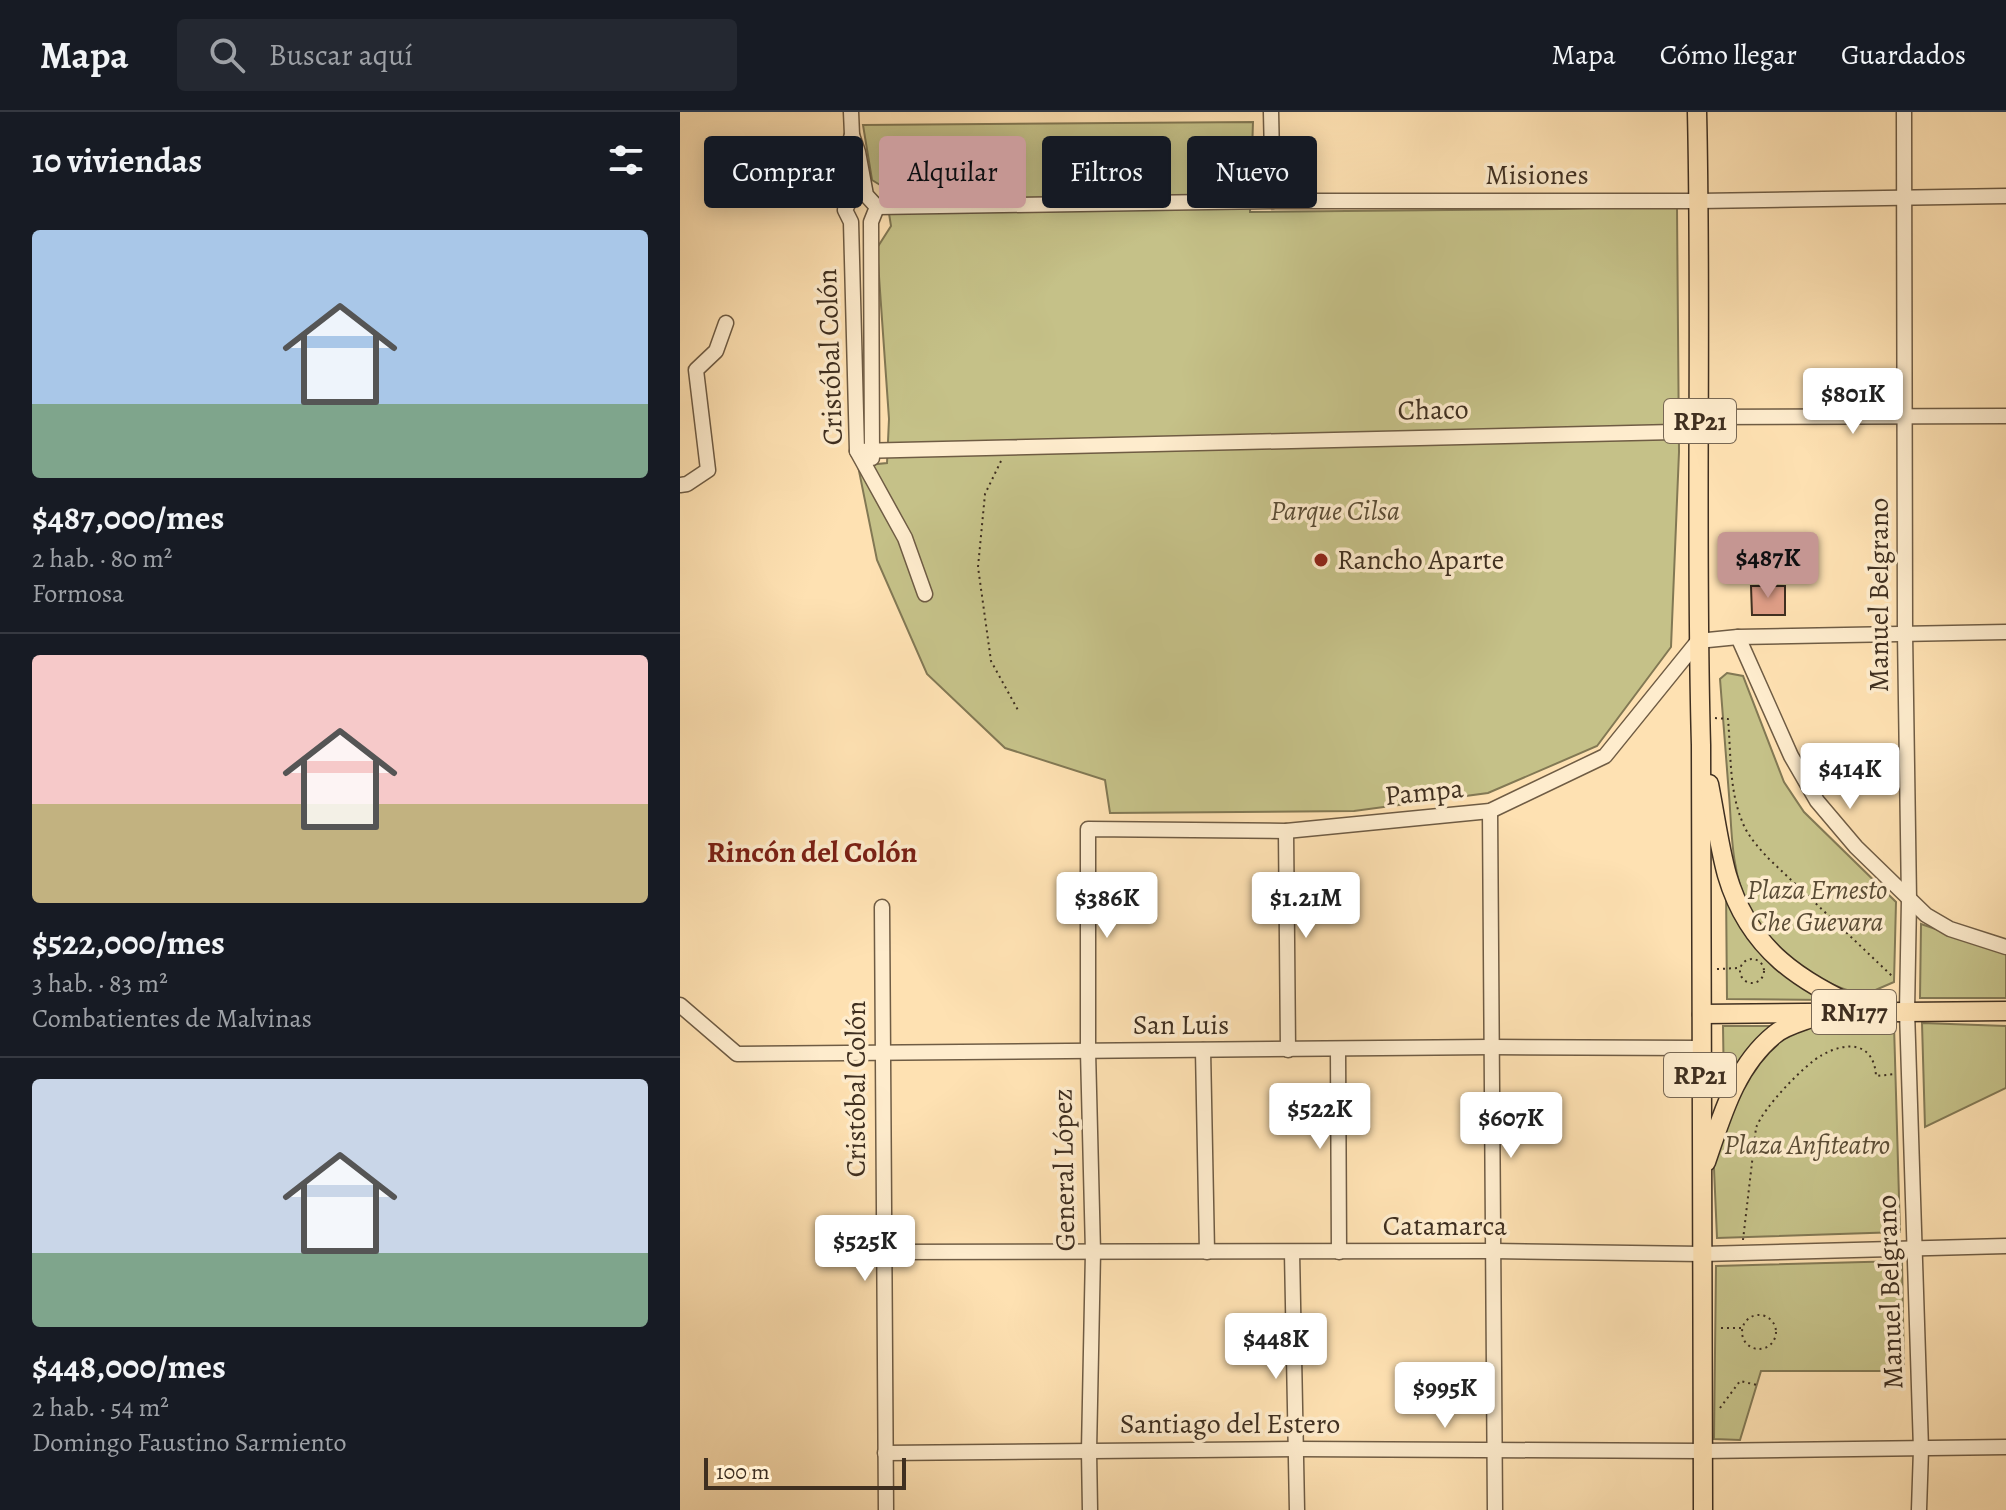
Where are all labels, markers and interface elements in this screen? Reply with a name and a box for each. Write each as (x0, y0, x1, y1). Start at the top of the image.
search box (177, 19, 737, 91)
text: Mapa (40, 29, 129, 81)
icon: search (205, 33, 249, 77)
text: Buscar aquí (269, 35, 413, 75)
text: Mapa (1552, 36, 1616, 74)
text: Cómo llegar (1660, 36, 1797, 74)
text: Guardados (1841, 36, 1966, 74)
chip: Comprar (704, 136, 863, 208)
chip: Alquilar (879, 136, 1026, 208)
chip: Filtros (1042, 136, 1171, 208)
chip: Nuevo (1187, 136, 1317, 208)
text: 10 viviendas (32, 137, 202, 184)
icon: filters (604, 138, 648, 182)
street label: Misiones (1485, 156, 1589, 194)
street label: Cristóbal Colón (808, 268, 852, 446)
icon: home (268, 282, 412, 426)
pin: $801K (1797, 368, 1909, 436)
text: $801K (1821, 376, 1885, 411)
street label: Chaco (1397, 390, 1469, 430)
road number: RP21 (1664, 399, 1736, 443)
park label: Parque Cilsa (1270, 492, 1400, 530)
text: $487,000/mes (32, 494, 224, 541)
street label: Manuel Belgrano (1860, 498, 1898, 692)
pin: $487K (1712, 532, 1824, 600)
text: $487K (1735, 540, 1801, 575)
text: 2 hab. · 80 m² (32, 541, 172, 576)
place label: Rancho Aparte (1337, 541, 1504, 579)
marker: Rancho Aparte (1312, 551, 1330, 569)
text: Formosa (32, 576, 124, 611)
icon: home (268, 707, 412, 851)
pin: $414K (1794, 743, 1906, 811)
text: $414K (1819, 751, 1881, 786)
street label: Pampa (1383, 769, 1465, 815)
district label: Rincón del Colón (707, 832, 917, 872)
park label: Plaza Ernesto Che Guevara (1747, 871, 1887, 941)
pin: $386K (1051, 872, 1163, 940)
pin: $1.21M (1241, 872, 1371, 940)
text: $386K (1074, 880, 1140, 915)
text: $1.21M (1270, 880, 1342, 915)
text: $522,000/mes (32, 919, 225, 966)
text: 3 hab. · 83 m² (32, 966, 168, 1001)
road number: RN177 (1812, 990, 1896, 1034)
text: Combatientes de Malvinas (32, 1001, 312, 1036)
street label: Cristóbal Colón (837, 1001, 875, 1177)
street label: San Luis (1133, 1006, 1229, 1044)
road number: RP21 (1664, 1053, 1736, 1097)
pin: $522K (1264, 1083, 1376, 1151)
street label: General López (1044, 1088, 1084, 1252)
text: $522K (1287, 1091, 1353, 1126)
pin: $607K (1455, 1092, 1567, 1160)
text: $607K (1478, 1100, 1544, 1135)
park label: Plaza Anfiteatro (1724, 1126, 1890, 1164)
icon: home (268, 1131, 412, 1275)
street label: Manuel Belgrano (1868, 1194, 1912, 1390)
street label: Catamarca (1383, 1207, 1507, 1245)
pin: $525K (809, 1215, 921, 1283)
text: $525K (833, 1223, 897, 1258)
pin: $448K (1220, 1313, 1332, 1381)
text: $448K (1243, 1321, 1309, 1356)
text: $448,000/mes (32, 1343, 226, 1390)
pin: $995K (1389, 1362, 1501, 1430)
text: $995K (1413, 1370, 1477, 1405)
text: 2 hab. · 54 m² (32, 1390, 169, 1425)
street label: Santiago del Estero (1120, 1405, 1340, 1443)
text: Domingo Faustino Sarmiento (32, 1425, 346, 1460)
scale bar (704, 1454, 906, 1490)
text: 100 m (716, 1457, 770, 1487)

